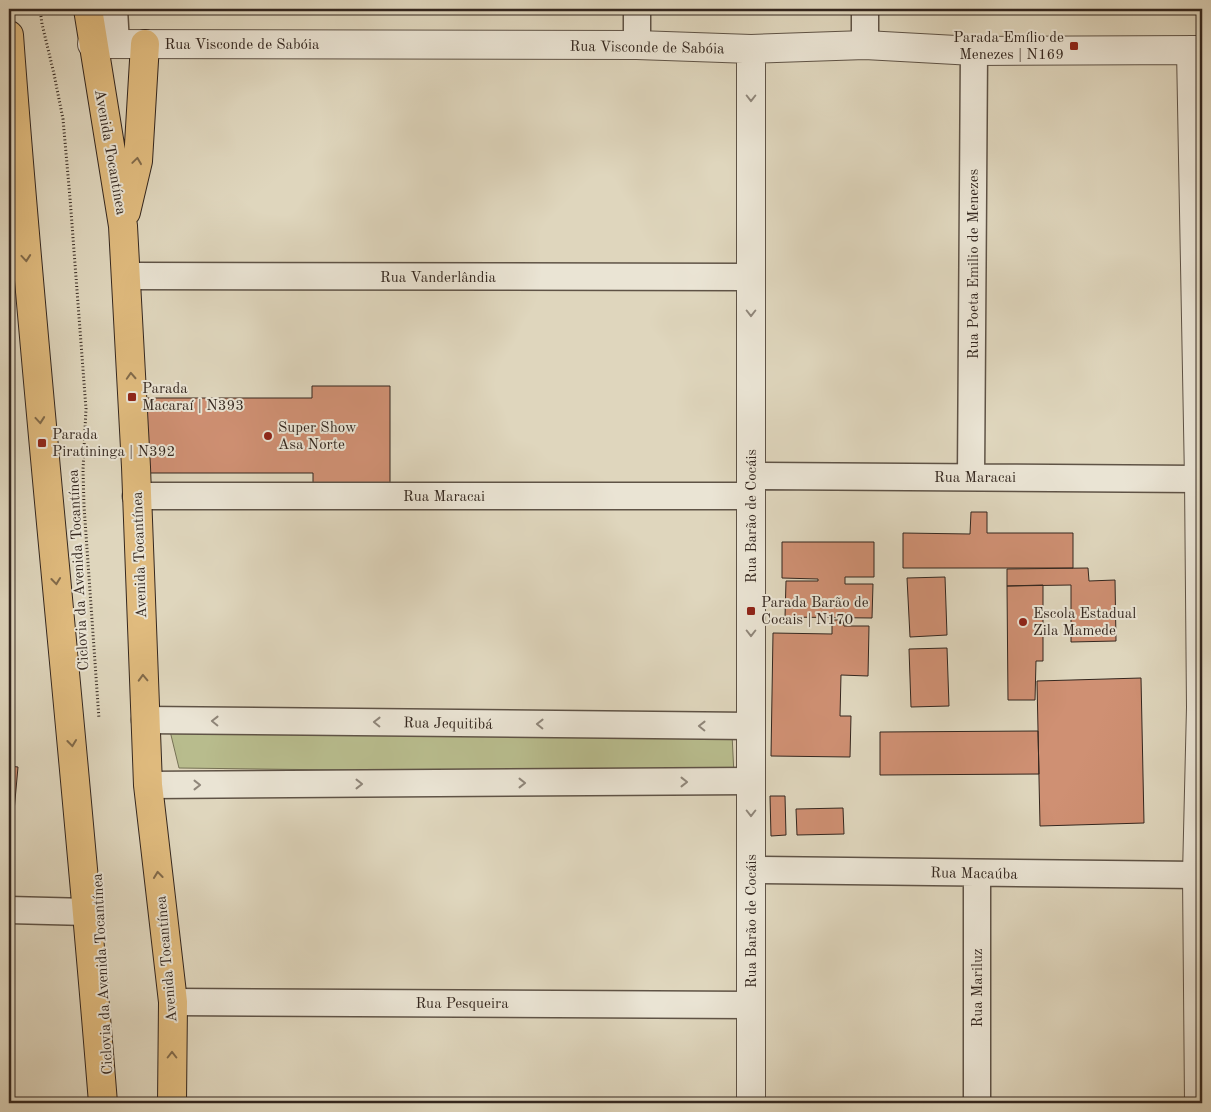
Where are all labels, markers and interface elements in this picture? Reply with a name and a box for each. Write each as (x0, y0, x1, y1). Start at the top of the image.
place label: Parada Emílio de Menezes | N169 (953, 31, 1064, 63)
street label: Rua Visconde de Sabóia (164, 38, 320, 53)
street label: Rua Visconde de Sabóia (569, 40, 725, 57)
marker: Parada Emílio de Menezes | N169 (1068, 40, 1080, 52)
street label: Avenida Tocantínea (91, 88, 128, 217)
one-way arrow (746, 94, 756, 102)
one-way arrow (131, 157, 142, 165)
street label: Rua Poeta Emilio de Menezes (967, 169, 982, 359)
one-way arrow (20, 254, 31, 262)
street label: Rua Vanderlândia (380, 271, 497, 286)
one-way arrow (746, 309, 756, 317)
one-way arrow (125, 372, 136, 380)
place label: Parada Macaraí | N393 (142, 382, 244, 414)
marker: Parada Macaraí | N393 (126, 391, 138, 403)
one-way arrow (35, 416, 46, 424)
place label: Super Show Asa Norte (278, 421, 357, 453)
place label: Parada Piratininga | N392 (52, 428, 175, 460)
marker: Super Show Asa Norte (262, 430, 274, 442)
marker: Parada Piratininga | N392 (36, 437, 48, 449)
street label: Rua Barão de Cocáis (745, 449, 760, 583)
street label: Ciclovia da Avenida Tocantínea (67, 468, 92, 671)
street label: Rua Maracai (934, 471, 1016, 486)
street label: Rua Maracai (403, 490, 485, 505)
street label: Avenida Tocantínea (131, 491, 150, 619)
one-way arrow (50, 578, 61, 586)
place label: Parada Barão de Cocais | N170 (761, 596, 869, 628)
marker: Parada Barão de Cocais | N170 (745, 605, 757, 617)
place label: Escola Estadual Zila Mamede (1033, 607, 1136, 639)
marker: Escola Estadual Zila Mamede (1017, 616, 1029, 628)
one-way arrow (746, 629, 756, 637)
one-way arrow (138, 674, 149, 682)
one-way arrow (211, 715, 219, 726)
street label: Rua Jequitibá (403, 716, 493, 733)
one-way arrow (373, 717, 381, 727)
one-way arrow (536, 719, 544, 729)
one-way arrow (698, 721, 706, 731)
one-way arrow (66, 739, 77, 747)
one-way arrow (680, 777, 688, 787)
one-way arrow (518, 778, 526, 788)
one-way arrow (193, 779, 201, 790)
one-way arrow (356, 779, 363, 789)
one-way arrow (746, 809, 756, 817)
street label: Rua Barão de Cocáis (745, 854, 760, 988)
street label: Rua Macaúba (930, 866, 1018, 883)
one-way arrow (153, 871, 164, 879)
street label: Ciclovia da Avenida Tocantínea (91, 872, 116, 1075)
street label: Avenida Tocantínea (154, 894, 181, 1023)
street label: Rua Mariluz (971, 948, 986, 1028)
street label: Rua Pesqueira (415, 997, 509, 1012)
one-way arrow (167, 1050, 177, 1058)

